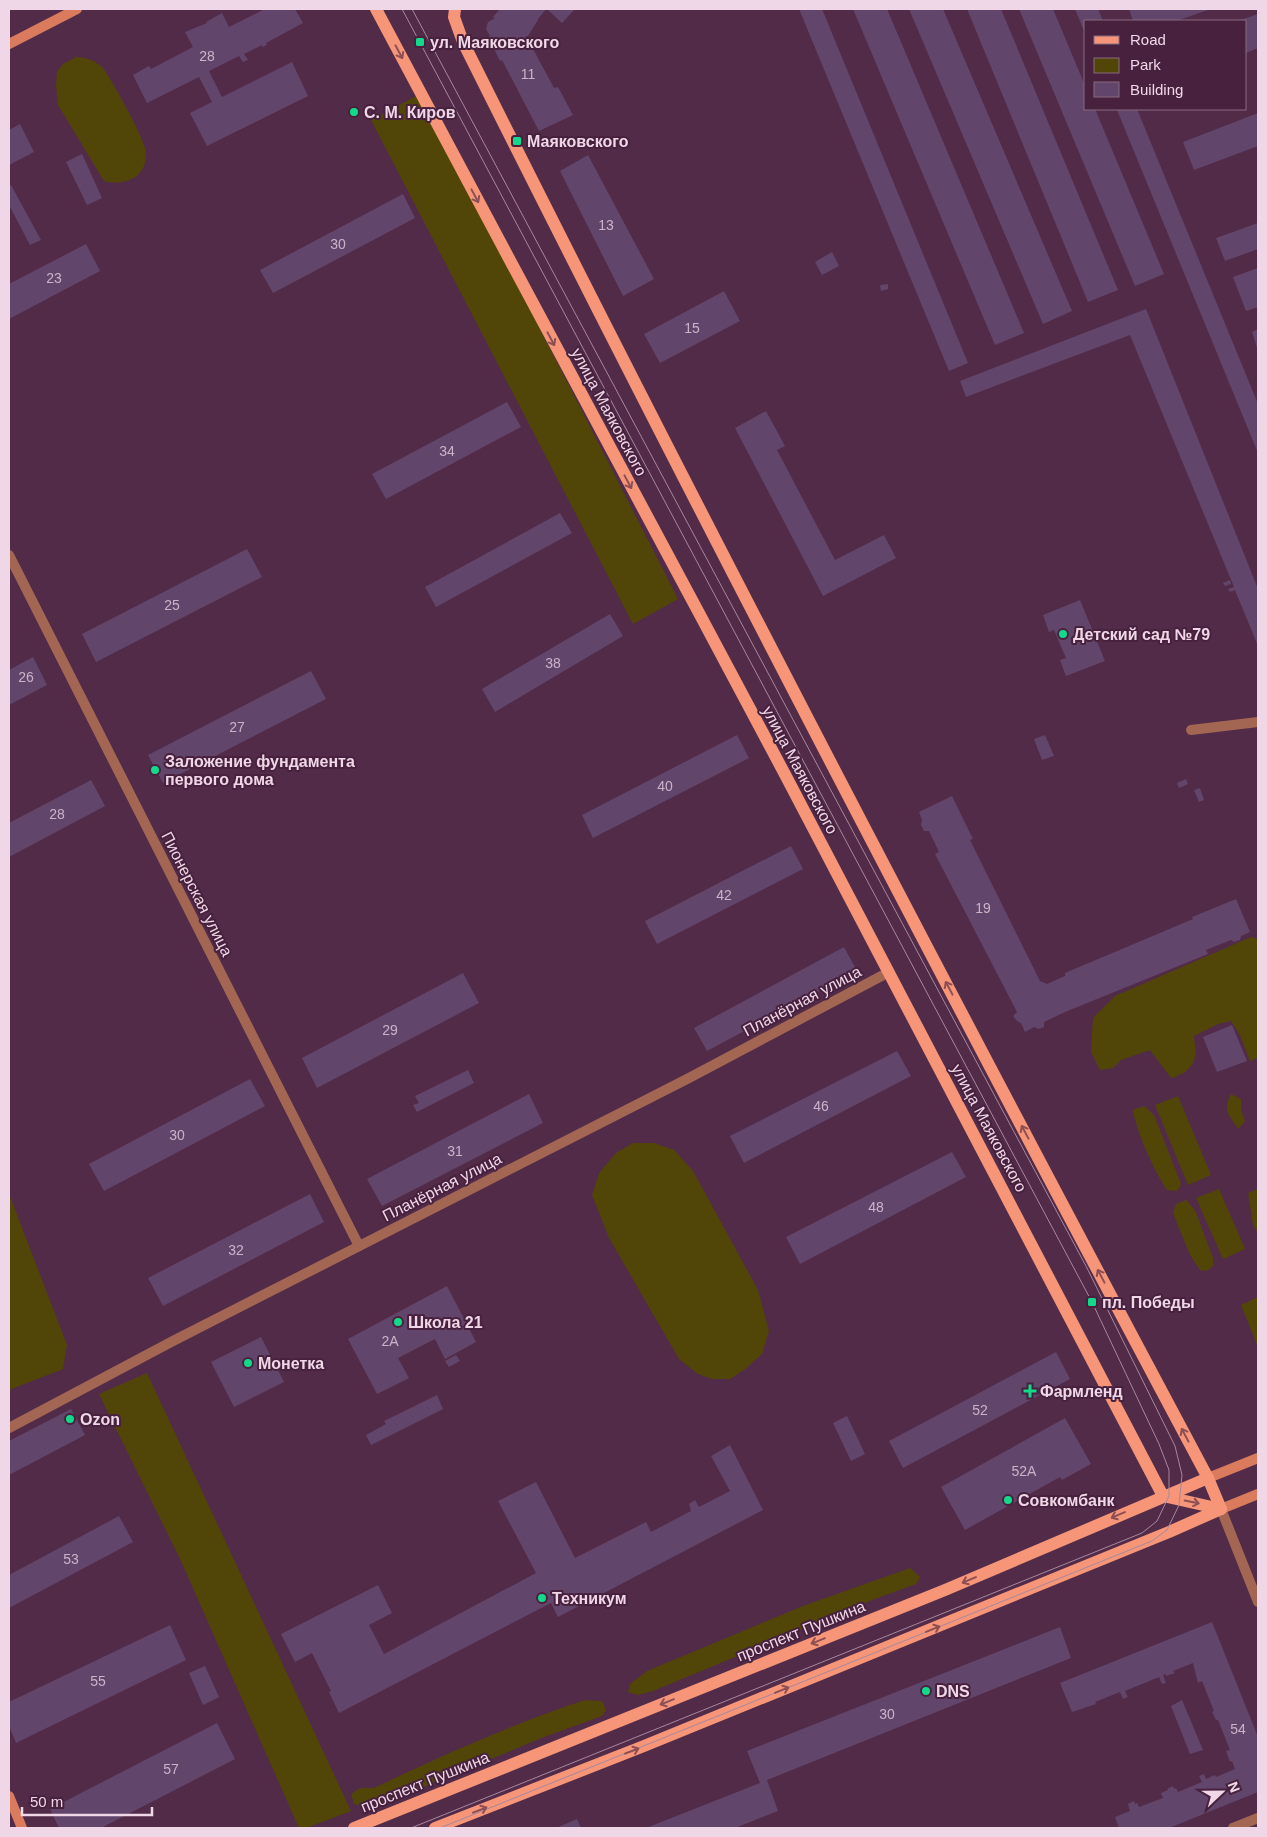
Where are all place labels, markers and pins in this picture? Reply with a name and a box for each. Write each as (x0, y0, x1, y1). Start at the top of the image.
place label: ул. Маяковского (430, 34, 559, 51)
marker: ул. Маяковского (414, 36, 426, 48)
place label: С. М. Киров (364, 104, 456, 121)
marker: С. М. Киров (348, 106, 360, 118)
place label: Маяковского (527, 133, 629, 150)
marker: Маяковского (511, 135, 523, 147)
place label: Детский сад №79 (1073, 626, 1210, 643)
marker: Детский сад №79 (1057, 628, 1069, 640)
place label: Заложение фундамента первого дома (165, 753, 355, 788)
marker: Заложение фундамента первого дома (149, 764, 161, 776)
place label: пл. Победы (1102, 1294, 1195, 1311)
marker: пл. Победы (1086, 1296, 1098, 1308)
place label: Школа 21 (408, 1314, 483, 1331)
marker: Школа 21 (392, 1316, 404, 1328)
place label: Монетка (258, 1355, 324, 1372)
marker: Монетка (242, 1357, 254, 1369)
place label: Фармленд (1040, 1383, 1123, 1400)
marker: Фармленд (1024, 1385, 1036, 1397)
place label: Ozon (80, 1411, 120, 1428)
marker: Ozon (64, 1413, 76, 1425)
place label: Совкомбанк (1018, 1492, 1116, 1509)
marker: Совкомбанк (1002, 1494, 1014, 1506)
place label: Техникум (552, 1590, 627, 1607)
marker: Техникум (536, 1592, 548, 1604)
place label: DNS (936, 1683, 970, 1700)
marker: DNS (920, 1685, 932, 1697)

